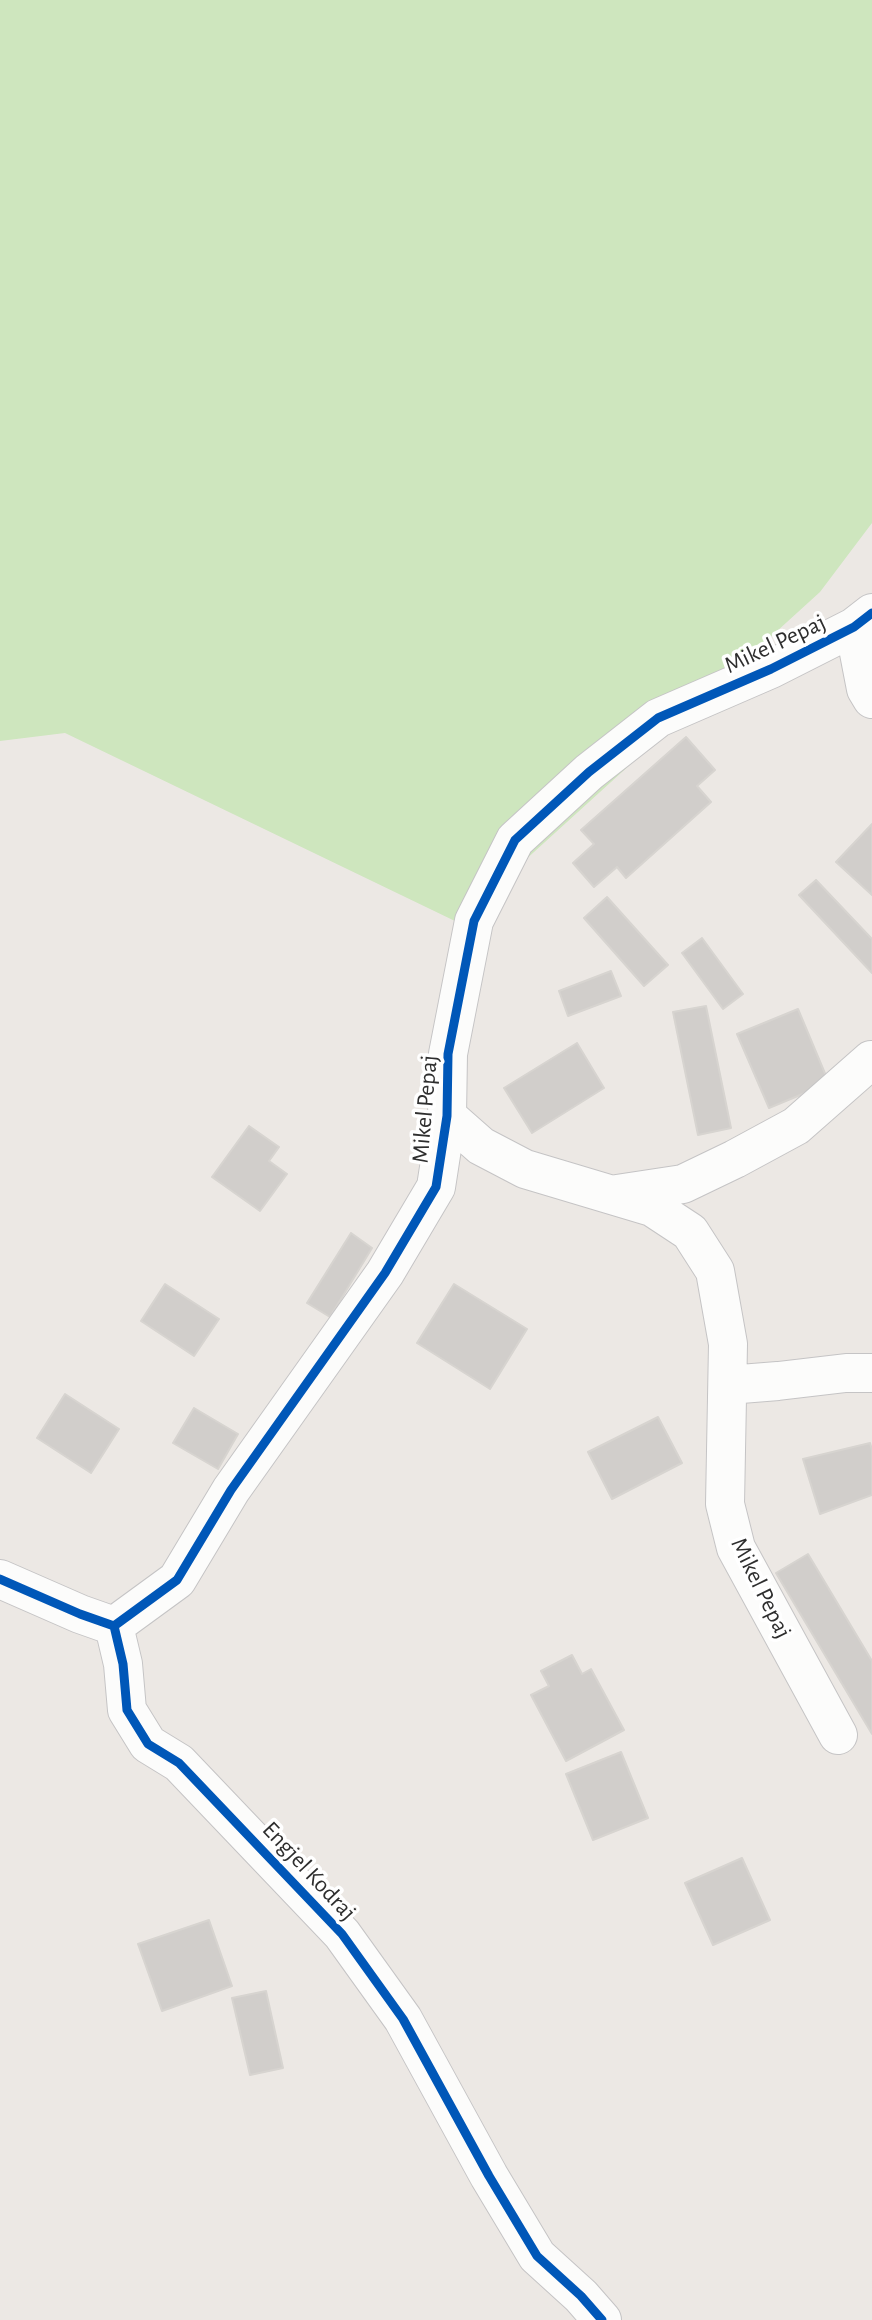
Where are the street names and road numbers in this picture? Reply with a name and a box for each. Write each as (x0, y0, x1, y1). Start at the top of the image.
street label: Mikel Pepaj (720, 608, 830, 680)
street label: Mikel Pepaj (406, 1054, 444, 1164)
street label: Mikel Pepaj (724, 1533, 798, 1643)
street label: Engjel Kodraj (256, 1816, 362, 1926)

